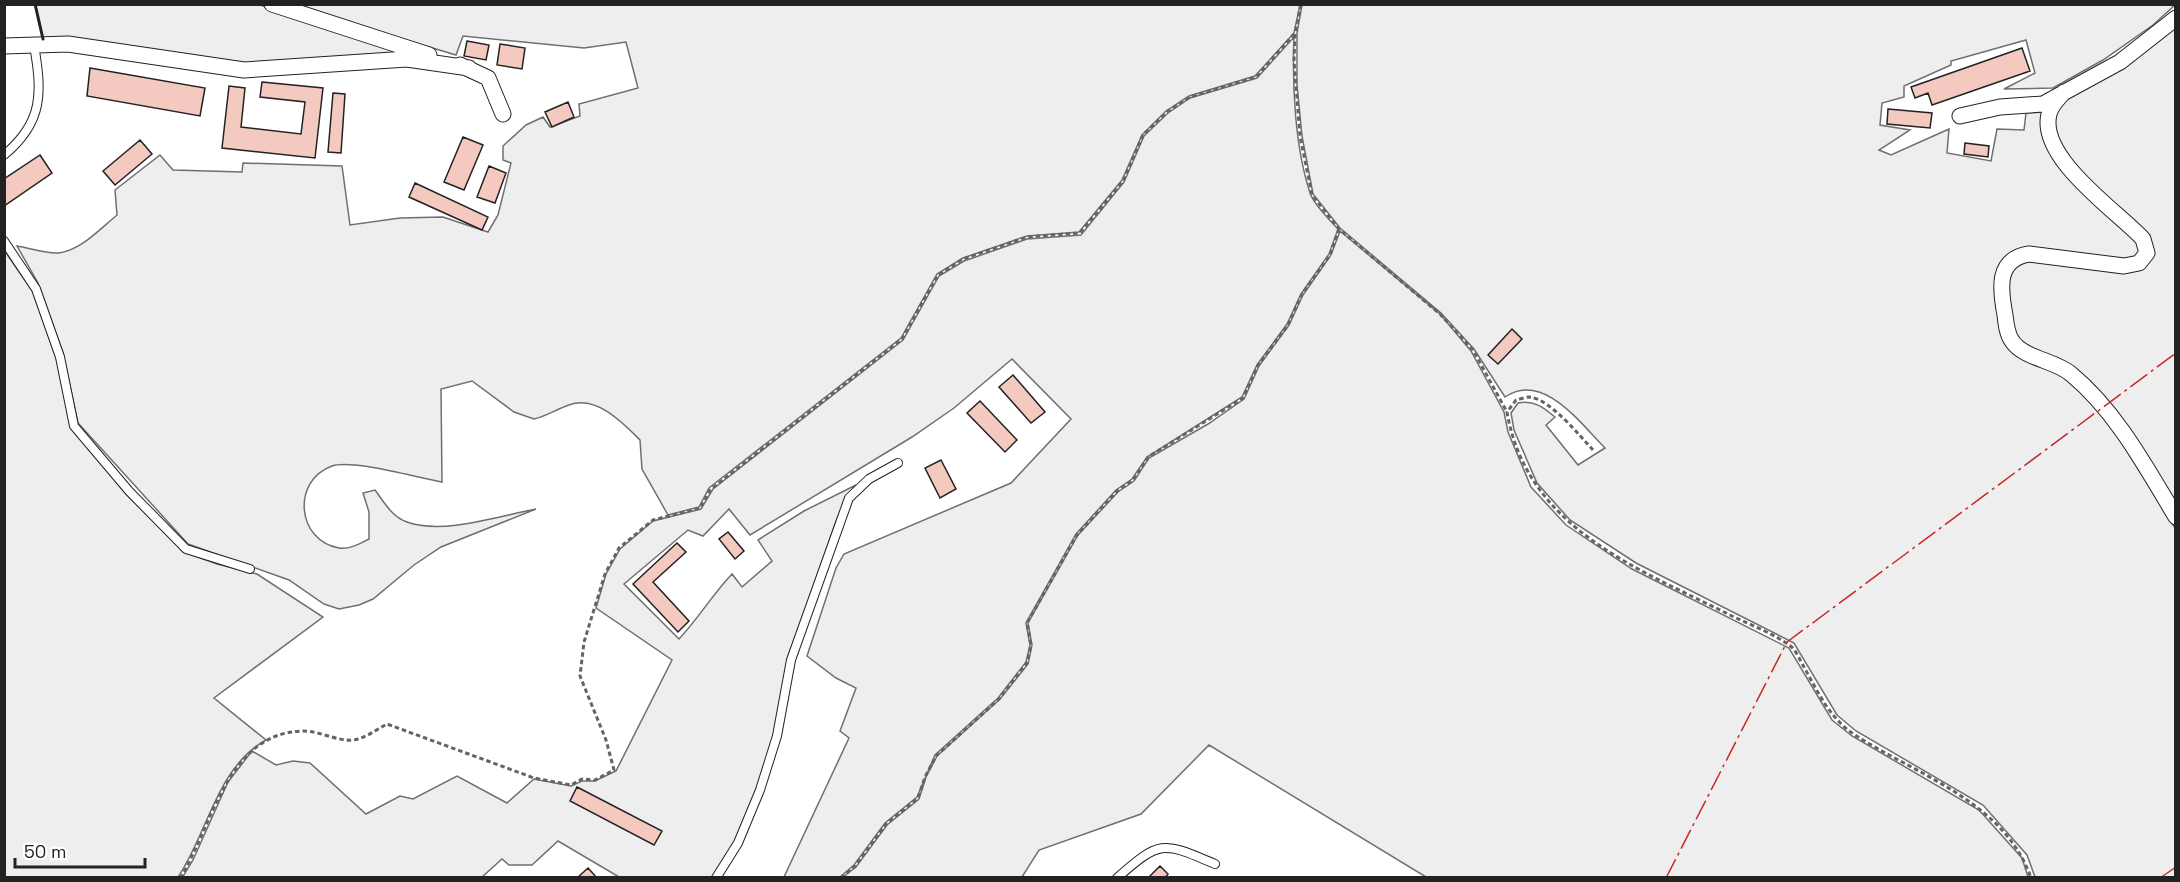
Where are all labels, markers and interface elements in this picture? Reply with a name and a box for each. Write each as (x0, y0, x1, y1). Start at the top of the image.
scale bar (15, 831, 146, 869)
text: 50 m (24, 840, 66, 863)

